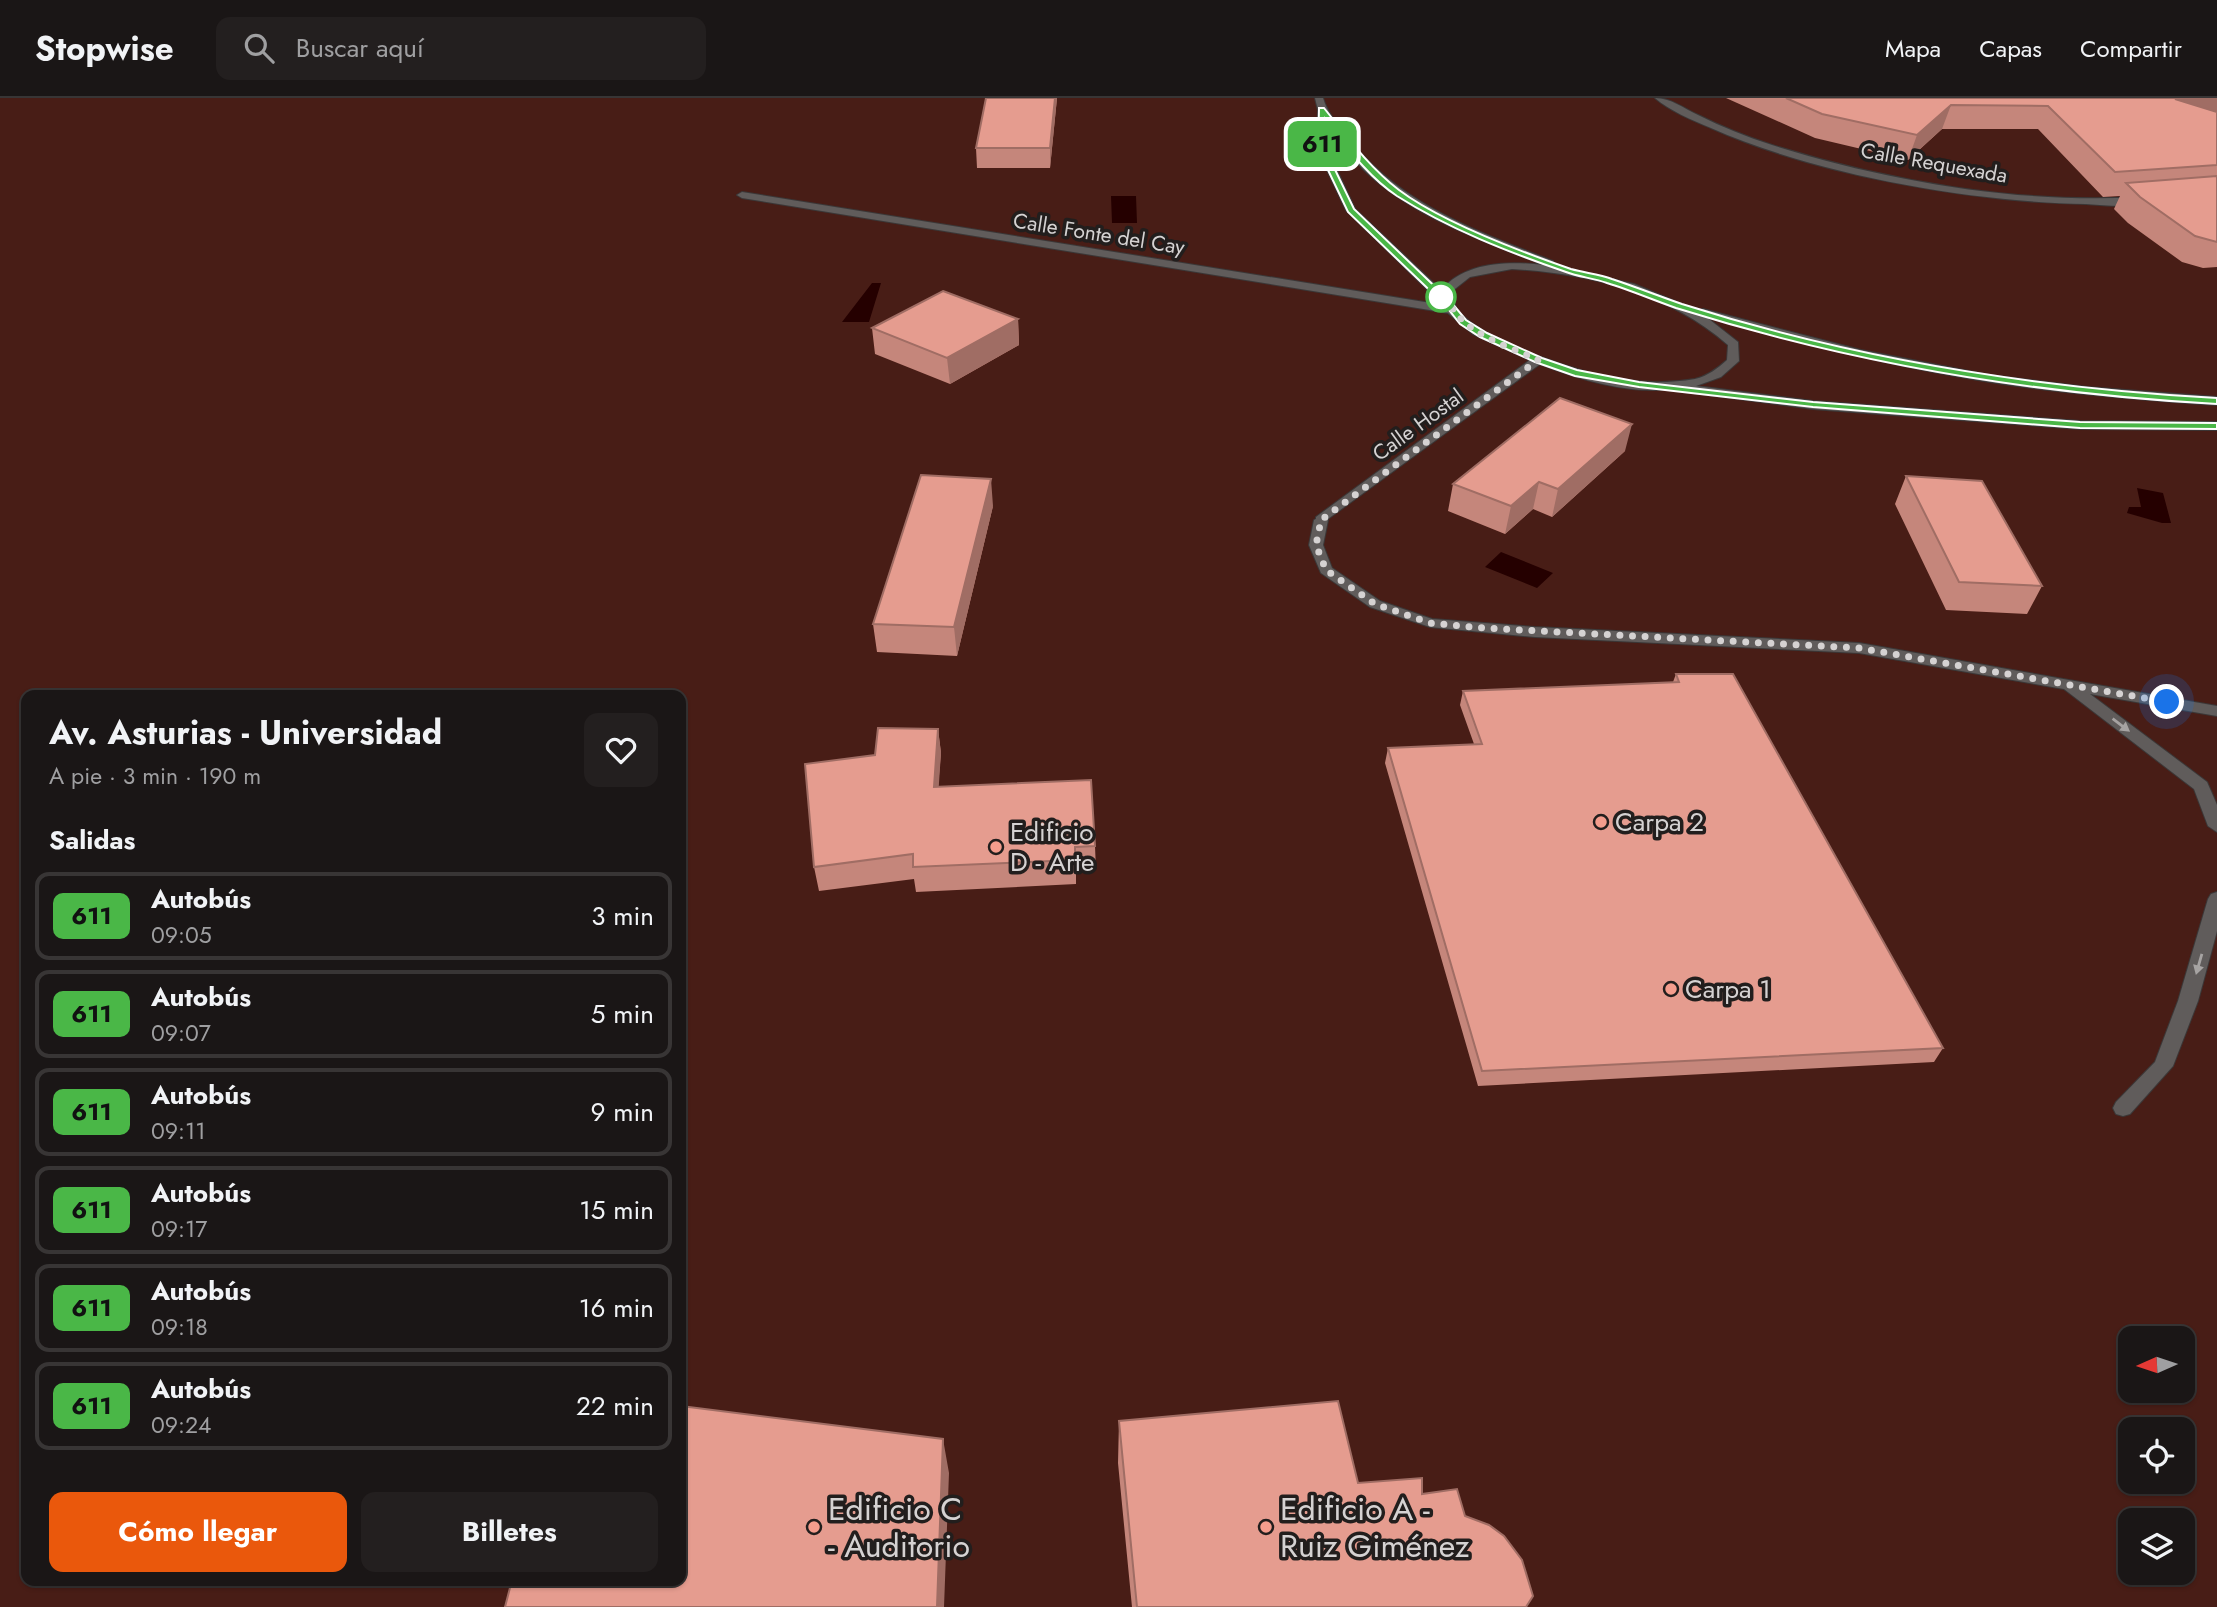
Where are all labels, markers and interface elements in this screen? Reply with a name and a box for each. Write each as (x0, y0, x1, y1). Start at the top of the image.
search box (216, 17, 706, 80)
text: Stopwise (35, 25, 174, 72)
icon: search (240, 29, 278, 67)
text: Buscar aquí (296, 29, 424, 67)
text: Mapa (1885, 31, 1941, 66)
text: Capas (1979, 31, 2042, 66)
text: Compartir (2080, 31, 2182, 66)
line badge: 611 (1282, 121, 1362, 167)
text: 611 (1302, 126, 1342, 161)
street label: Calle Requexada (1858, 135, 2010, 191)
street label: Calle Fonte del Cay (1011, 206, 1188, 262)
unlabelled marker (1426, 282, 1456, 312)
street label: Calle Hostal (1366, 382, 1470, 468)
your location (2149, 684, 2184, 719)
text: Av. Asturias - Universidad (49, 709, 442, 756)
button: heart (584, 713, 658, 787)
one-way arrow (2112, 717, 2130, 731)
text: A pie · 3 min · 190 m (49, 759, 261, 793)
place label: Carpa 2 (1615, 803, 1704, 841)
place label: Edificio D - Arte (1010, 813, 1094, 881)
marker: Carpa 2 (1593, 814, 1609, 830)
text: Salidas (49, 821, 135, 859)
marker: Edificio D - Arte (988, 839, 1004, 855)
text: Autobús (151, 880, 251, 918)
text: 3 min (591, 897, 654, 935)
text: 611 (71, 898, 112, 933)
text: 09:05 (151, 918, 212, 952)
one-way arrow (2193, 954, 2203, 975)
place label: Carpa 1 (1685, 970, 1771, 1008)
text: Autobús (151, 978, 251, 1016)
marker: Carpa 1 (1663, 981, 1679, 997)
text: 5 min (591, 995, 654, 1033)
text: 611 (71, 996, 112, 1031)
text: 09:07 (151, 1016, 211, 1050)
text: Autobús (151, 1076, 251, 1114)
text: 9 min (591, 1093, 654, 1131)
text: 611 (71, 1094, 112, 1129)
text: 09:11 (151, 1114, 206, 1148)
text: Autobús (151, 1174, 251, 1212)
text: 15 min (579, 1191, 654, 1229)
text: 611 (71, 1192, 112, 1227)
text: 09:17 (151, 1212, 207, 1246)
text: Autobús (151, 1272, 251, 1310)
text: 16 min (579, 1289, 654, 1327)
text: 611 (71, 1290, 112, 1325)
text: 09:18 (151, 1310, 208, 1344)
north arrow (2118, 1326, 2194, 1404)
map controls (2118, 1326, 2195, 1585)
text: Autobús (151, 1370, 251, 1408)
text: 22 min (576, 1387, 654, 1425)
text: 611 (71, 1388, 112, 1423)
text: 09:24 (151, 1408, 211, 1442)
button: locate (2118, 1417, 2195, 1494)
place label: Edificio C - Auditorio (828, 1486, 970, 1569)
place label: Edificio A - Ruiz Giménez (1280, 1486, 1470, 1569)
button: Cómo llegar (49, 1492, 347, 1572)
button: Billetes (361, 1492, 658, 1572)
button: layers (2118, 1508, 2195, 1585)
marker: Edificio C - Auditorio (806, 1519, 822, 1535)
marker: Edificio A - Ruiz Giménez (1258, 1519, 1274, 1535)

